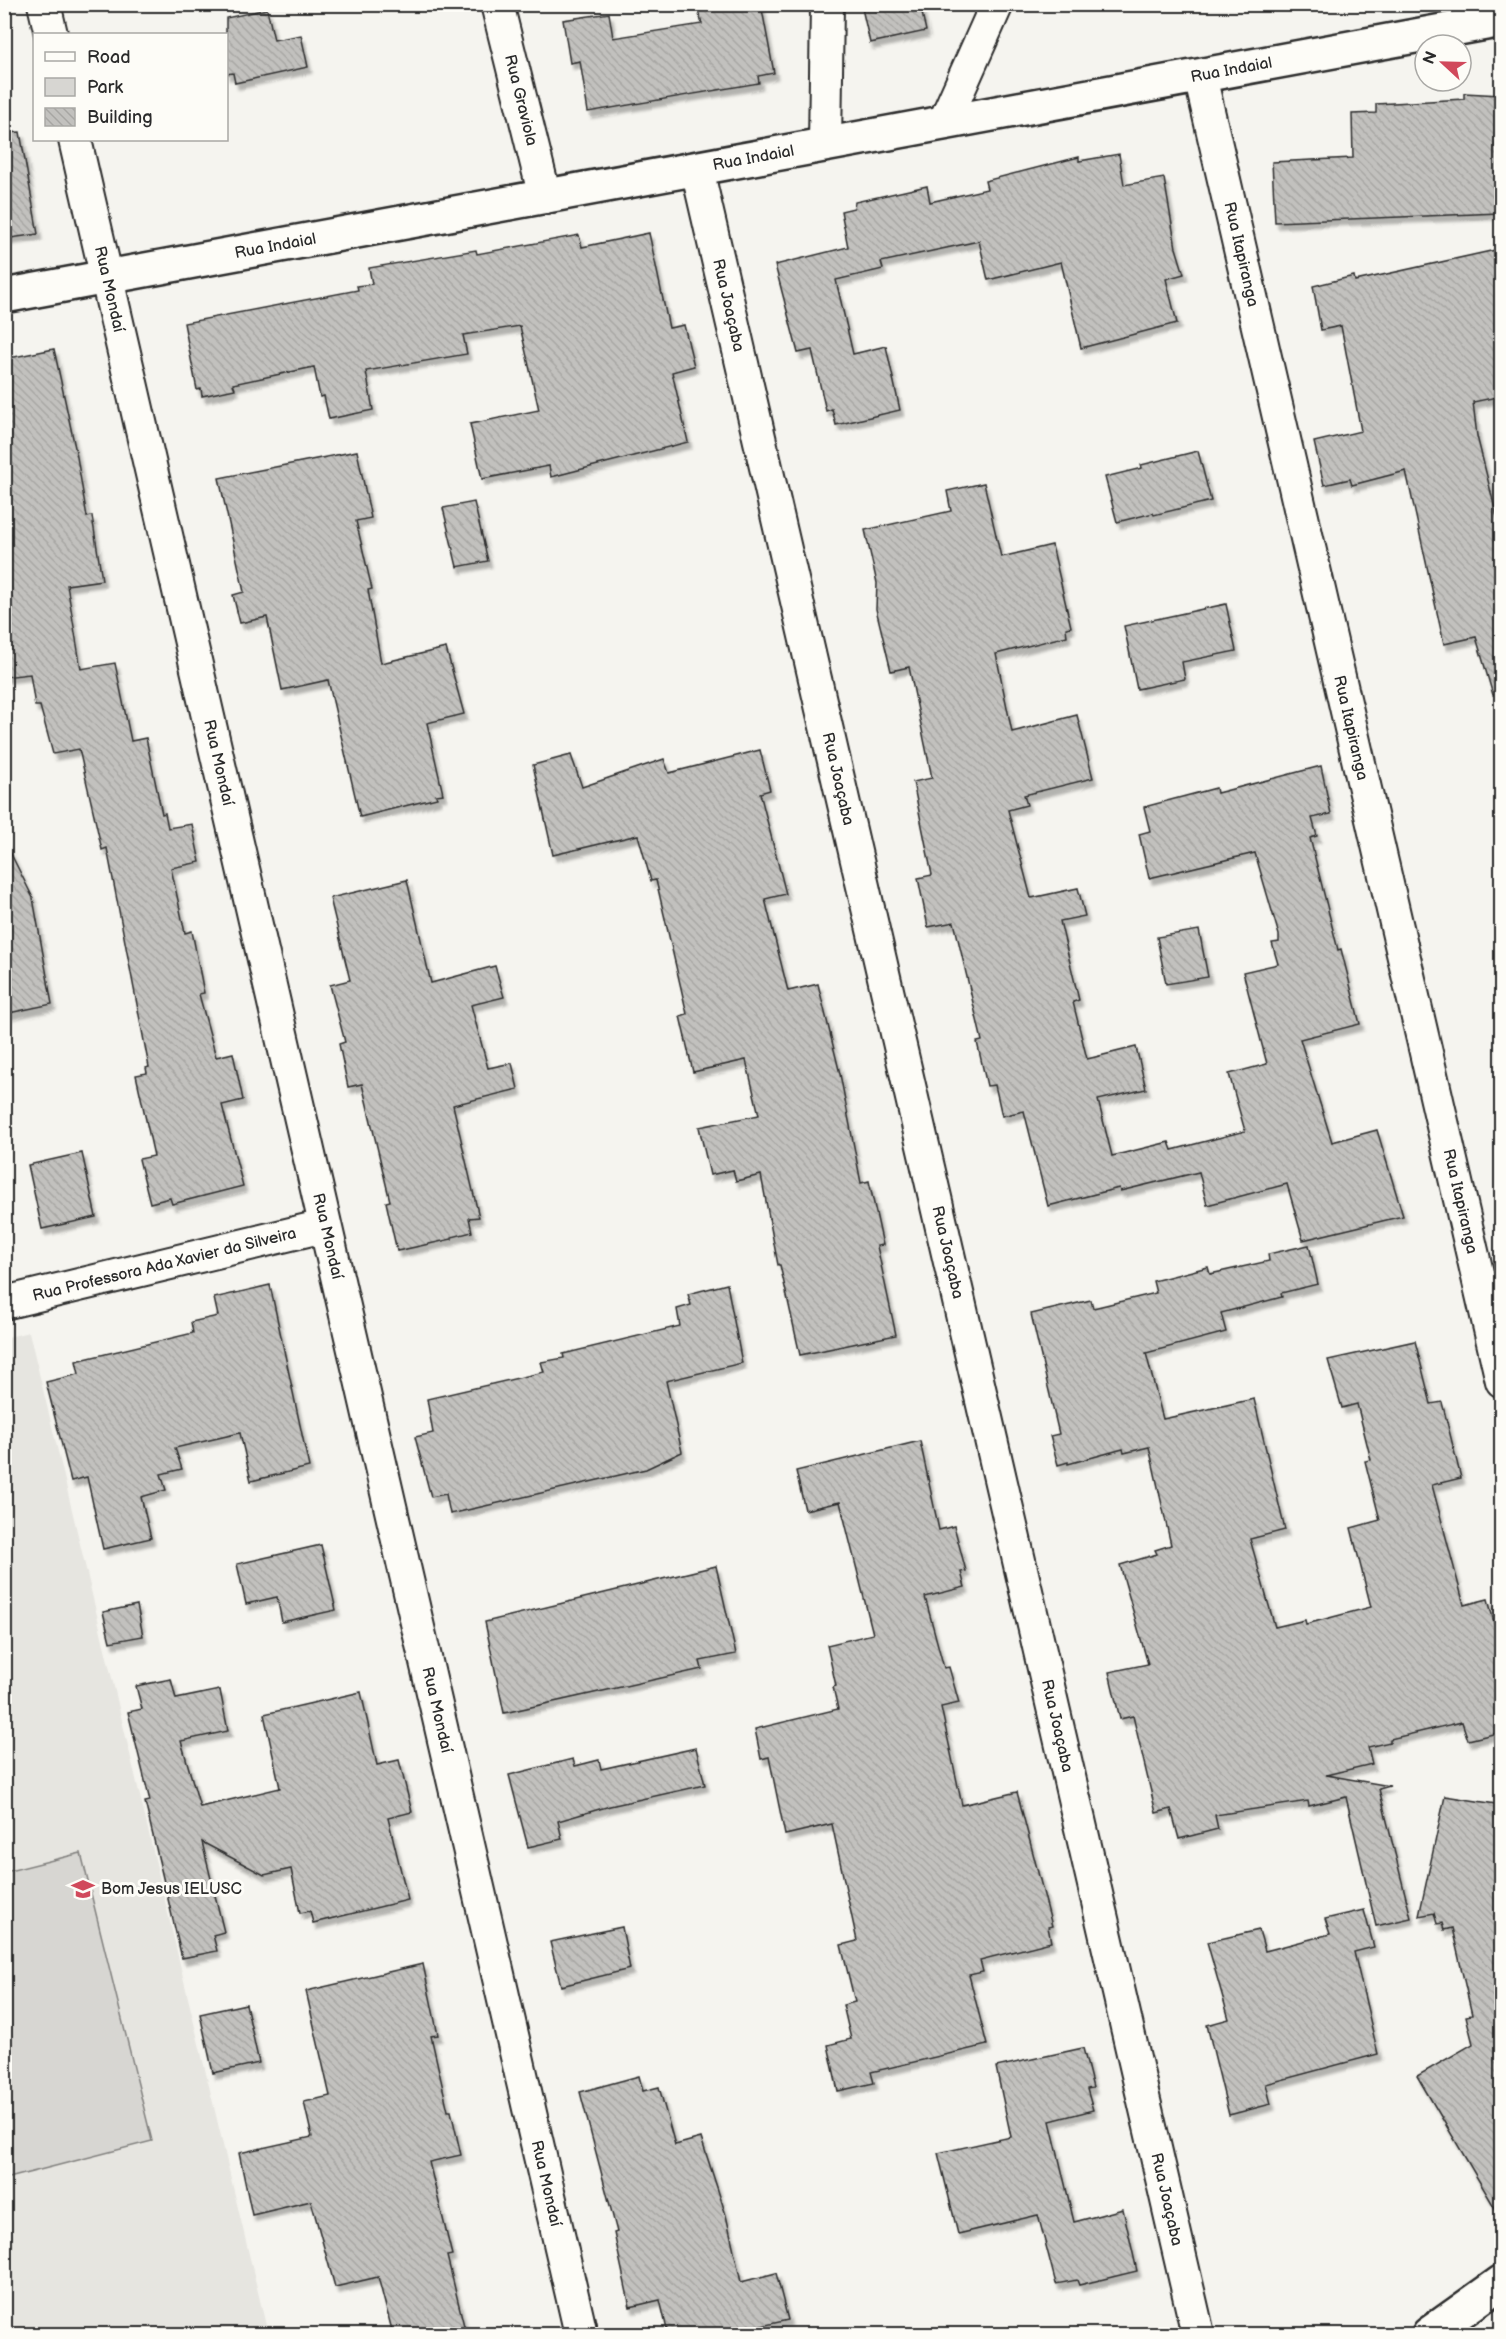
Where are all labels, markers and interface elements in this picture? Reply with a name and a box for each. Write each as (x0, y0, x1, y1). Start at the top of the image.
legend (33, 33, 228, 141)
north arrow (1413, 33, 1473, 93)
text: Road (87, 47, 131, 68)
text: N (1419, 49, 1442, 67)
street label: Rua Graviola (500, 53, 541, 148)
street label: Rua Indaial (1189, 53, 1274, 87)
text: Park (87, 77, 123, 98)
text: Building (87, 107, 153, 128)
street label: Rua Indaial (711, 141, 796, 175)
street label: Rua Itapiranga (1220, 200, 1263, 309)
street label: Rua Indaial (233, 229, 318, 263)
street label: Rua Mondaí (90, 244, 129, 334)
street label: Rua Joaçaba (709, 257, 748, 354)
street label: Rua Itapiranga (1330, 673, 1372, 782)
street label: Rua Mondaí (199, 718, 238, 808)
street label: Rua Joaçaba (818, 731, 858, 827)
street label: Rua Itapiranga (1439, 1147, 1482, 1256)
street label: Rua Mondaí (309, 1191, 347, 1281)
street label: Rua Joaçaba (928, 1204, 968, 1301)
street label: Rua Professora Ada Xavier da Silveira (31, 1224, 298, 1305)
street label: Rua Mondaí (418, 1665, 456, 1755)
street label: Rua Joaçaba (1037, 1678, 1077, 1774)
school or university icon: Bom Jesus IELUSC (70, 1876, 96, 1902)
place label: Bom Jesus IELUSC (101, 1880, 242, 1899)
street label: Rua Mondaí (527, 2139, 565, 2228)
street label: Rua Joaçaba (1147, 2151, 1187, 2248)

